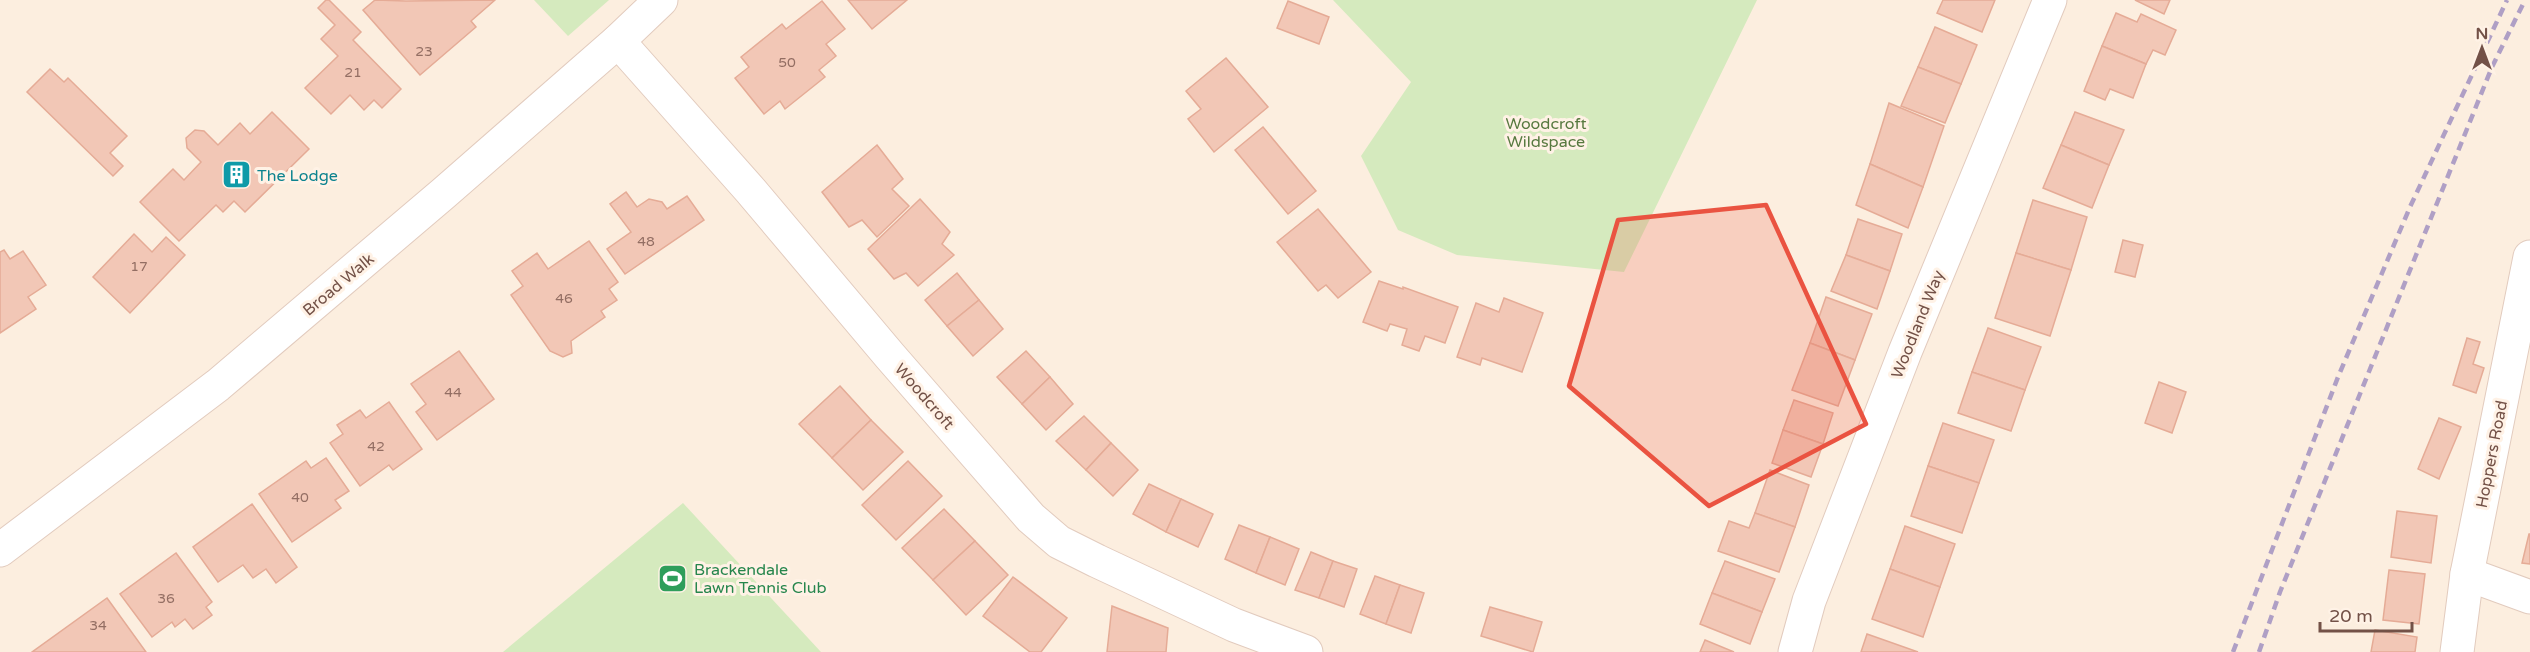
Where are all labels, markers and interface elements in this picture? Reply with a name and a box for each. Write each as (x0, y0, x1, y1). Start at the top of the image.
north arrow (2452, 18, 2512, 78)
text: N (2476, 24, 2488, 44)
house number: 23 (415, 43, 433, 60)
house number: 50 (778, 54, 796, 71)
house number: 21 (344, 64, 362, 81)
park label: Woodcroft Wildspace (1505, 114, 1587, 152)
building icon: The Lodge (220, 159, 252, 191)
place label: The Lodge (257, 166, 338, 186)
house number: 48 (637, 233, 655, 250)
street label: Broad Walk (299, 249, 379, 320)
house number: 17 (130, 258, 148, 275)
street label: Woodland Way (1887, 267, 1949, 381)
house number: 46 (555, 290, 573, 307)
street label: Woodcroft (890, 359, 958, 434)
house number: 44 (444, 384, 462, 401)
street label: Hoppers Road (2472, 399, 2512, 510)
house number: 42 (367, 438, 385, 455)
house number: 40 (291, 489, 309, 506)
place label: Brackendale Lawn Tennis Club (694, 560, 827, 598)
sports icon: Brackendale Lawn Tennis Club (657, 562, 689, 594)
house number: 36 (157, 590, 175, 607)
scale bar (2320, 595, 2412, 633)
text: 20 m (2329, 605, 2373, 627)
house number: 34 (89, 617, 107, 634)

